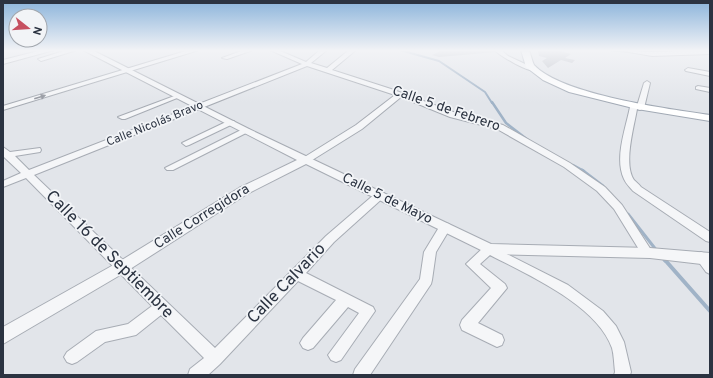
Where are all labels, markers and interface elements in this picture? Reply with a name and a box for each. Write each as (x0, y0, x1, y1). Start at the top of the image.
north arrow (8, 8, 48, 48)
text: N (29, 25, 44, 36)
street label: Calle 5 de Febrero (390, 83, 502, 135)
one-way arrow (35, 94, 47, 100)
street label: Calle Nicolás Bravo (104, 97, 206, 151)
street label: Calle 5 de Mayo (339, 170, 435, 228)
street label: Calle Corregidora (151, 181, 253, 253)
street label: Calle 16 de Septiembre (40, 186, 178, 324)
street label: Calle Calvario (243, 239, 331, 329)

